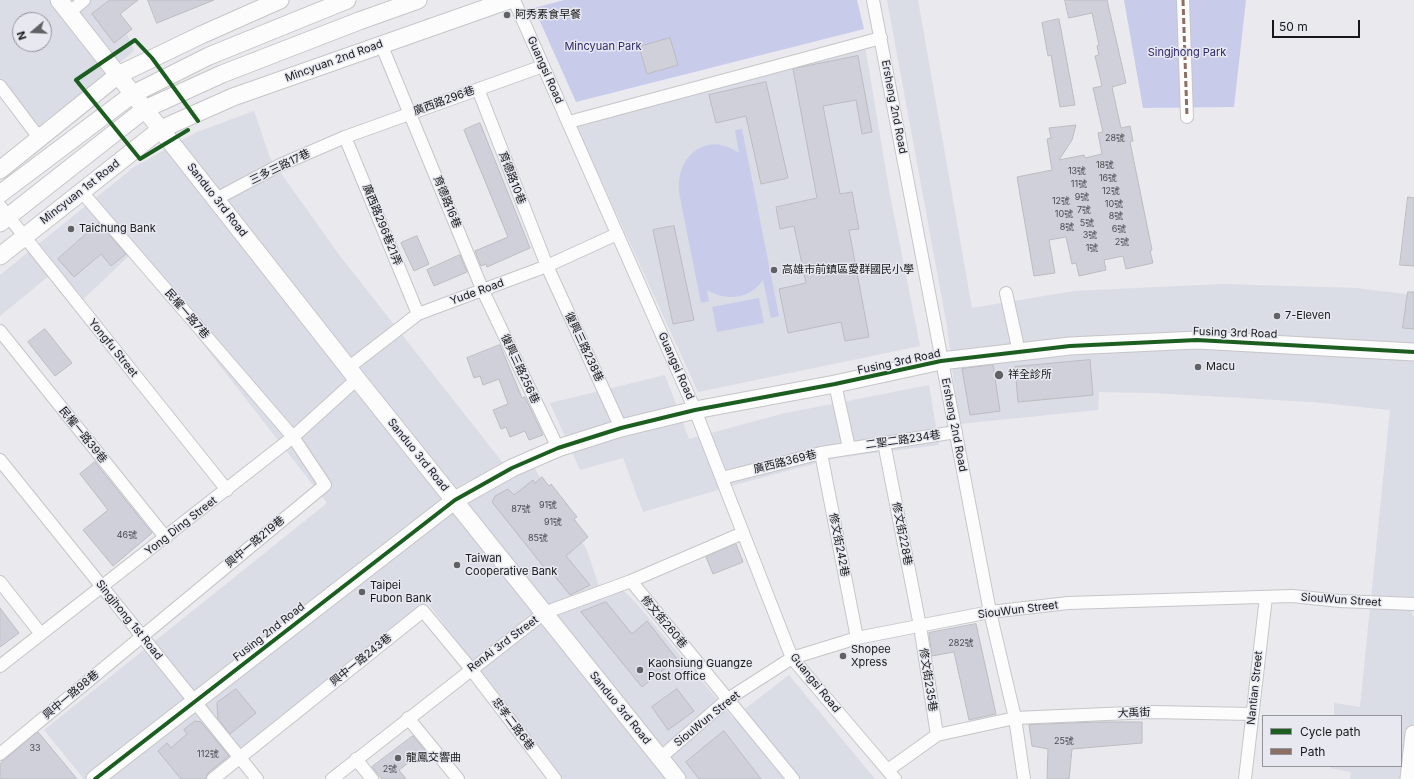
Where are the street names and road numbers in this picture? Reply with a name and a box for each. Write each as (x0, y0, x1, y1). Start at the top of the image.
street label: Guangsi Road (524, 34, 566, 106)
street label: Mincyuan 2nd Road (283, 37, 385, 85)
street label: Ersheng 2nd Road (878, 59, 910, 155)
street label: 廣西路296巷 (412, 84, 476, 118)
street label: 三多三路17巷 (248, 147, 312, 187)
street label: 育德路10巷 (496, 150, 528, 206)
street label: Mincyuan 1st Road (38, 157, 122, 227)
street label: Sanduo 3rd Road (184, 161, 250, 239)
street label: 育德路16巷 (431, 174, 463, 230)
street label: 廣西路296巷21弄 (360, 182, 404, 268)
street label: Yude Road (448, 276, 506, 308)
street label: 民權一路7巷 (162, 287, 212, 341)
street label: 復興三路238巷 (562, 310, 606, 384)
street label: Yongfu Street (85, 316, 141, 380)
street label: Fusing 3rd Road (1193, 325, 1277, 341)
street label: Guangsi Road (655, 330, 697, 402)
street label: 復興三路256巷 (498, 332, 542, 406)
street label: Fusing 3rd Road (856, 347, 942, 377)
street label: Ersheng 2nd Road (938, 377, 970, 473)
street label: 民權一路39巷 (56, 404, 110, 466)
street label: Sanduo 3rd Road (385, 416, 451, 494)
street label: 二聖二路234巷 (865, 428, 941, 452)
street label: 廣西路369巷 (752, 448, 818, 476)
street label: Yong Ding Street (142, 494, 220, 558)
street label: 修文街228巷 (889, 501, 915, 567)
street label: 修文街242巷 (826, 512, 852, 578)
street label: 興中一路219巷 (223, 513, 287, 571)
street label: Singjhong 1st Road (93, 578, 165, 662)
street label: SiouWun Street (1300, 591, 1382, 609)
street label: 修文街260巷 (638, 593, 690, 651)
street label: SiouWun Street (977, 599, 1059, 621)
street label: Fusing 2nd Road (231, 600, 307, 664)
street label: RenAi 3rd Street (465, 613, 541, 675)
street label: 興中一路243巷 (328, 631, 394, 689)
street label: 修文街235巷 (916, 647, 940, 713)
street label: Nantian Street (1245, 650, 1265, 726)
street label: Guangsi Road (787, 651, 843, 715)
street label: 興中一路98巷 (40, 668, 102, 722)
street label: Sanduo 3rd Road (587, 669, 653, 747)
street label: SiouWun Street (671, 688, 743, 750)
street label: 忠孝二路6巷 (489, 695, 537, 753)
street label: 大禹街 (1117, 706, 1151, 720)

